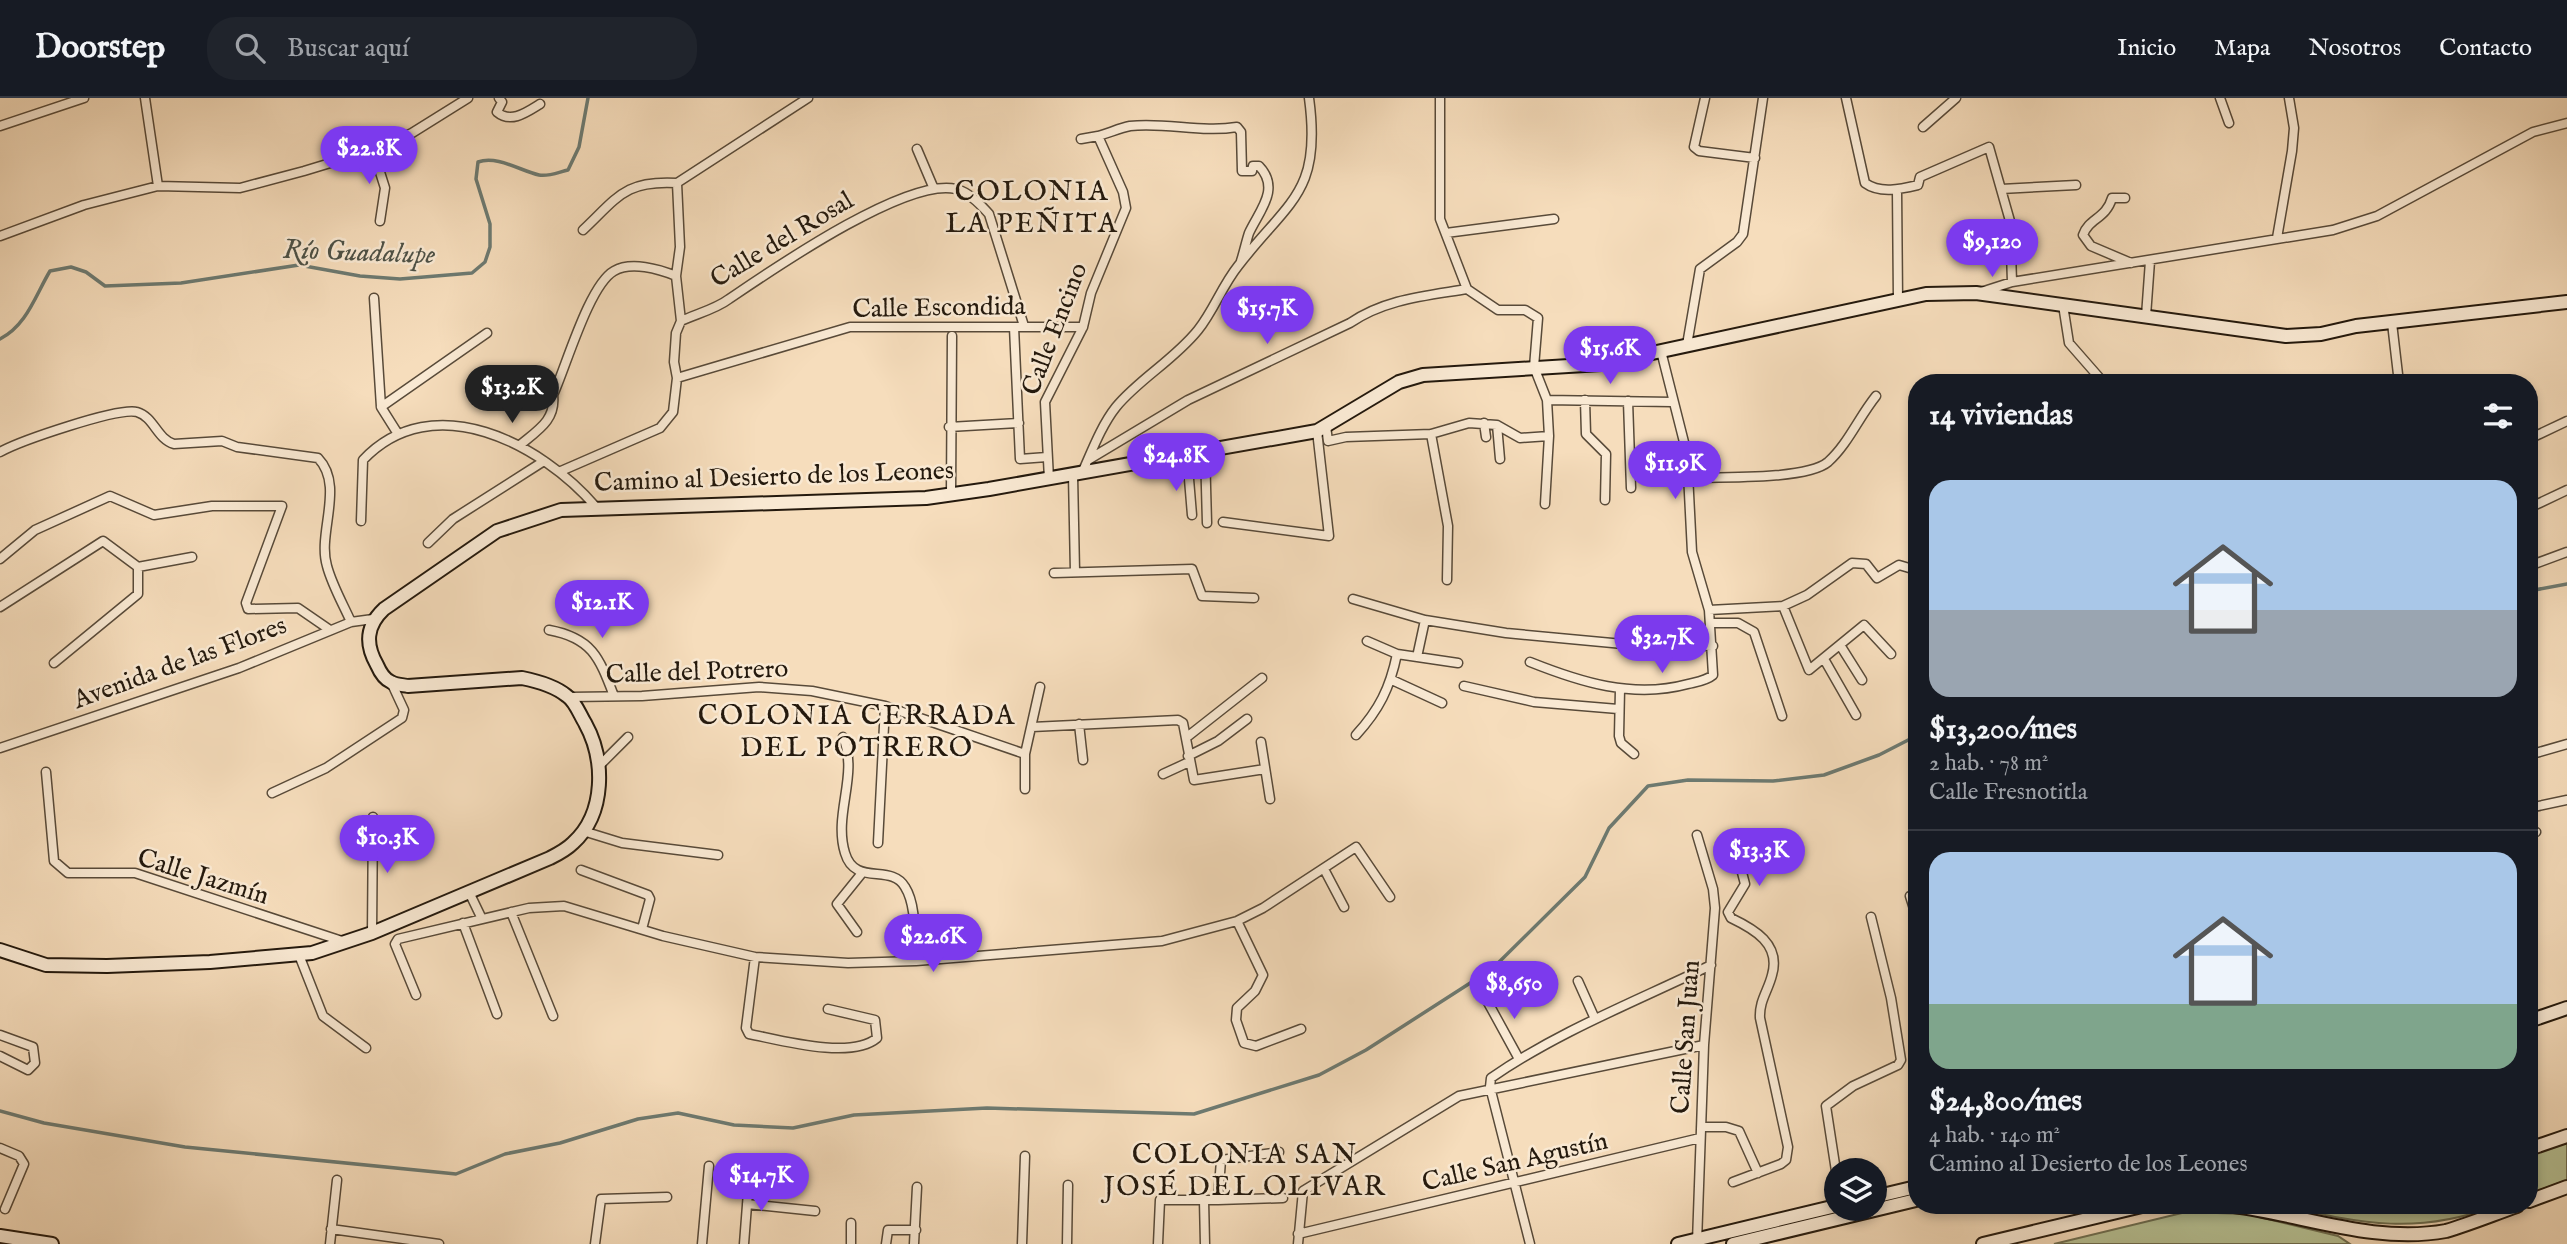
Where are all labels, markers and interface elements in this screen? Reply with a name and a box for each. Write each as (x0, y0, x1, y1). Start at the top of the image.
search box (207, 17, 697, 80)
text: Doorstep (35, 27, 165, 69)
icon: search (231, 29, 269, 67)
text: Buscar aquí (287, 32, 409, 65)
text: Inicio (2117, 33, 2176, 64)
text: Mapa (2214, 33, 2270, 64)
text: Nosotros (2308, 33, 2401, 64)
text: Contacto (2439, 33, 2532, 64)
pin: $22.8K (312, 126, 426, 186)
text: $22.8K (337, 134, 401, 163)
district label: COLONIA LA PEÑITA (945, 175, 1119, 242)
street label: Calle del Rosal (704, 184, 860, 296)
pin: $9,120 (1935, 220, 2049, 279)
text: $9,120 (1962, 227, 2022, 256)
water label: Río Guadalupe (282, 233, 436, 273)
street label: Calle Encino (1015, 258, 1095, 400)
pin: $15.7K (1210, 286, 1324, 346)
street label: Calle Escondida (852, 290, 1027, 326)
text: $15.7K (1237, 294, 1297, 323)
pin: $15.6K (1553, 327, 1667, 386)
text: $15.6K (1580, 334, 1640, 363)
pin: $13.2K (455, 366, 569, 425)
text: $13.2K (481, 373, 543, 402)
text: 14 viviendas (1929, 397, 2073, 435)
icon: filters (2479, 397, 2517, 435)
pin: $24.8K (1119, 434, 1233, 493)
text: $24.8K (1143, 441, 1209, 470)
pin: $11.9K (1618, 442, 1732, 501)
text: $11.9K (1644, 449, 1706, 478)
street label: Camino al Desierto de los Leones (594, 454, 954, 500)
icon: home (2160, 526, 2286, 652)
pin: $12.1K (545, 580, 659, 640)
text: $12.1K (571, 588, 633, 617)
street label: Avenida de las Flores (68, 609, 291, 717)
pin: $32.7K (1605, 616, 1719, 675)
text: $32.7K (1630, 623, 1694, 652)
street label: Calle del Potrero (605, 652, 789, 692)
district label: COLONIA CERRADA DEL POTRERO (698, 699, 1016, 766)
text: $13,200/mes (1929, 711, 2077, 749)
text: 2 hab. · 78 m² (1929, 749, 2048, 778)
text: Calle Fresnotitla (1929, 778, 2088, 807)
pin: $10.3K (330, 816, 444, 875)
text: $10.3K (356, 823, 418, 852)
pin: $13.3K (1702, 828, 1816, 888)
text: $13.3K (1729, 836, 1789, 865)
street label: Calle Jazmín (133, 841, 273, 913)
icon: home (2160, 898, 2286, 1024)
pin: $22.6K (876, 914, 990, 974)
text: $22.6K (900, 922, 966, 951)
street label: Calle San Juan (1664, 959, 1708, 1115)
pin: $8,650 (1457, 962, 1571, 1021)
text: $8,650 (1485, 969, 1543, 998)
text: $24,800/mes (1929, 1083, 2082, 1121)
text: 4 hab. · 140 m² (1929, 1121, 2060, 1150)
street label: Calle San Agustín (1419, 1125, 1611, 1199)
district label: COLONIA SAN JOSÉ DEL OLIVAR (1100, 1138, 1387, 1205)
text: Camino al Desierto de los Leones (1929, 1150, 2247, 1179)
pin: $14.7K (704, 1154, 818, 1213)
map controls (1824, 1158, 1887, 1221)
button: layers (1824, 1158, 1887, 1221)
text: $14.7K (729, 1161, 793, 1190)

